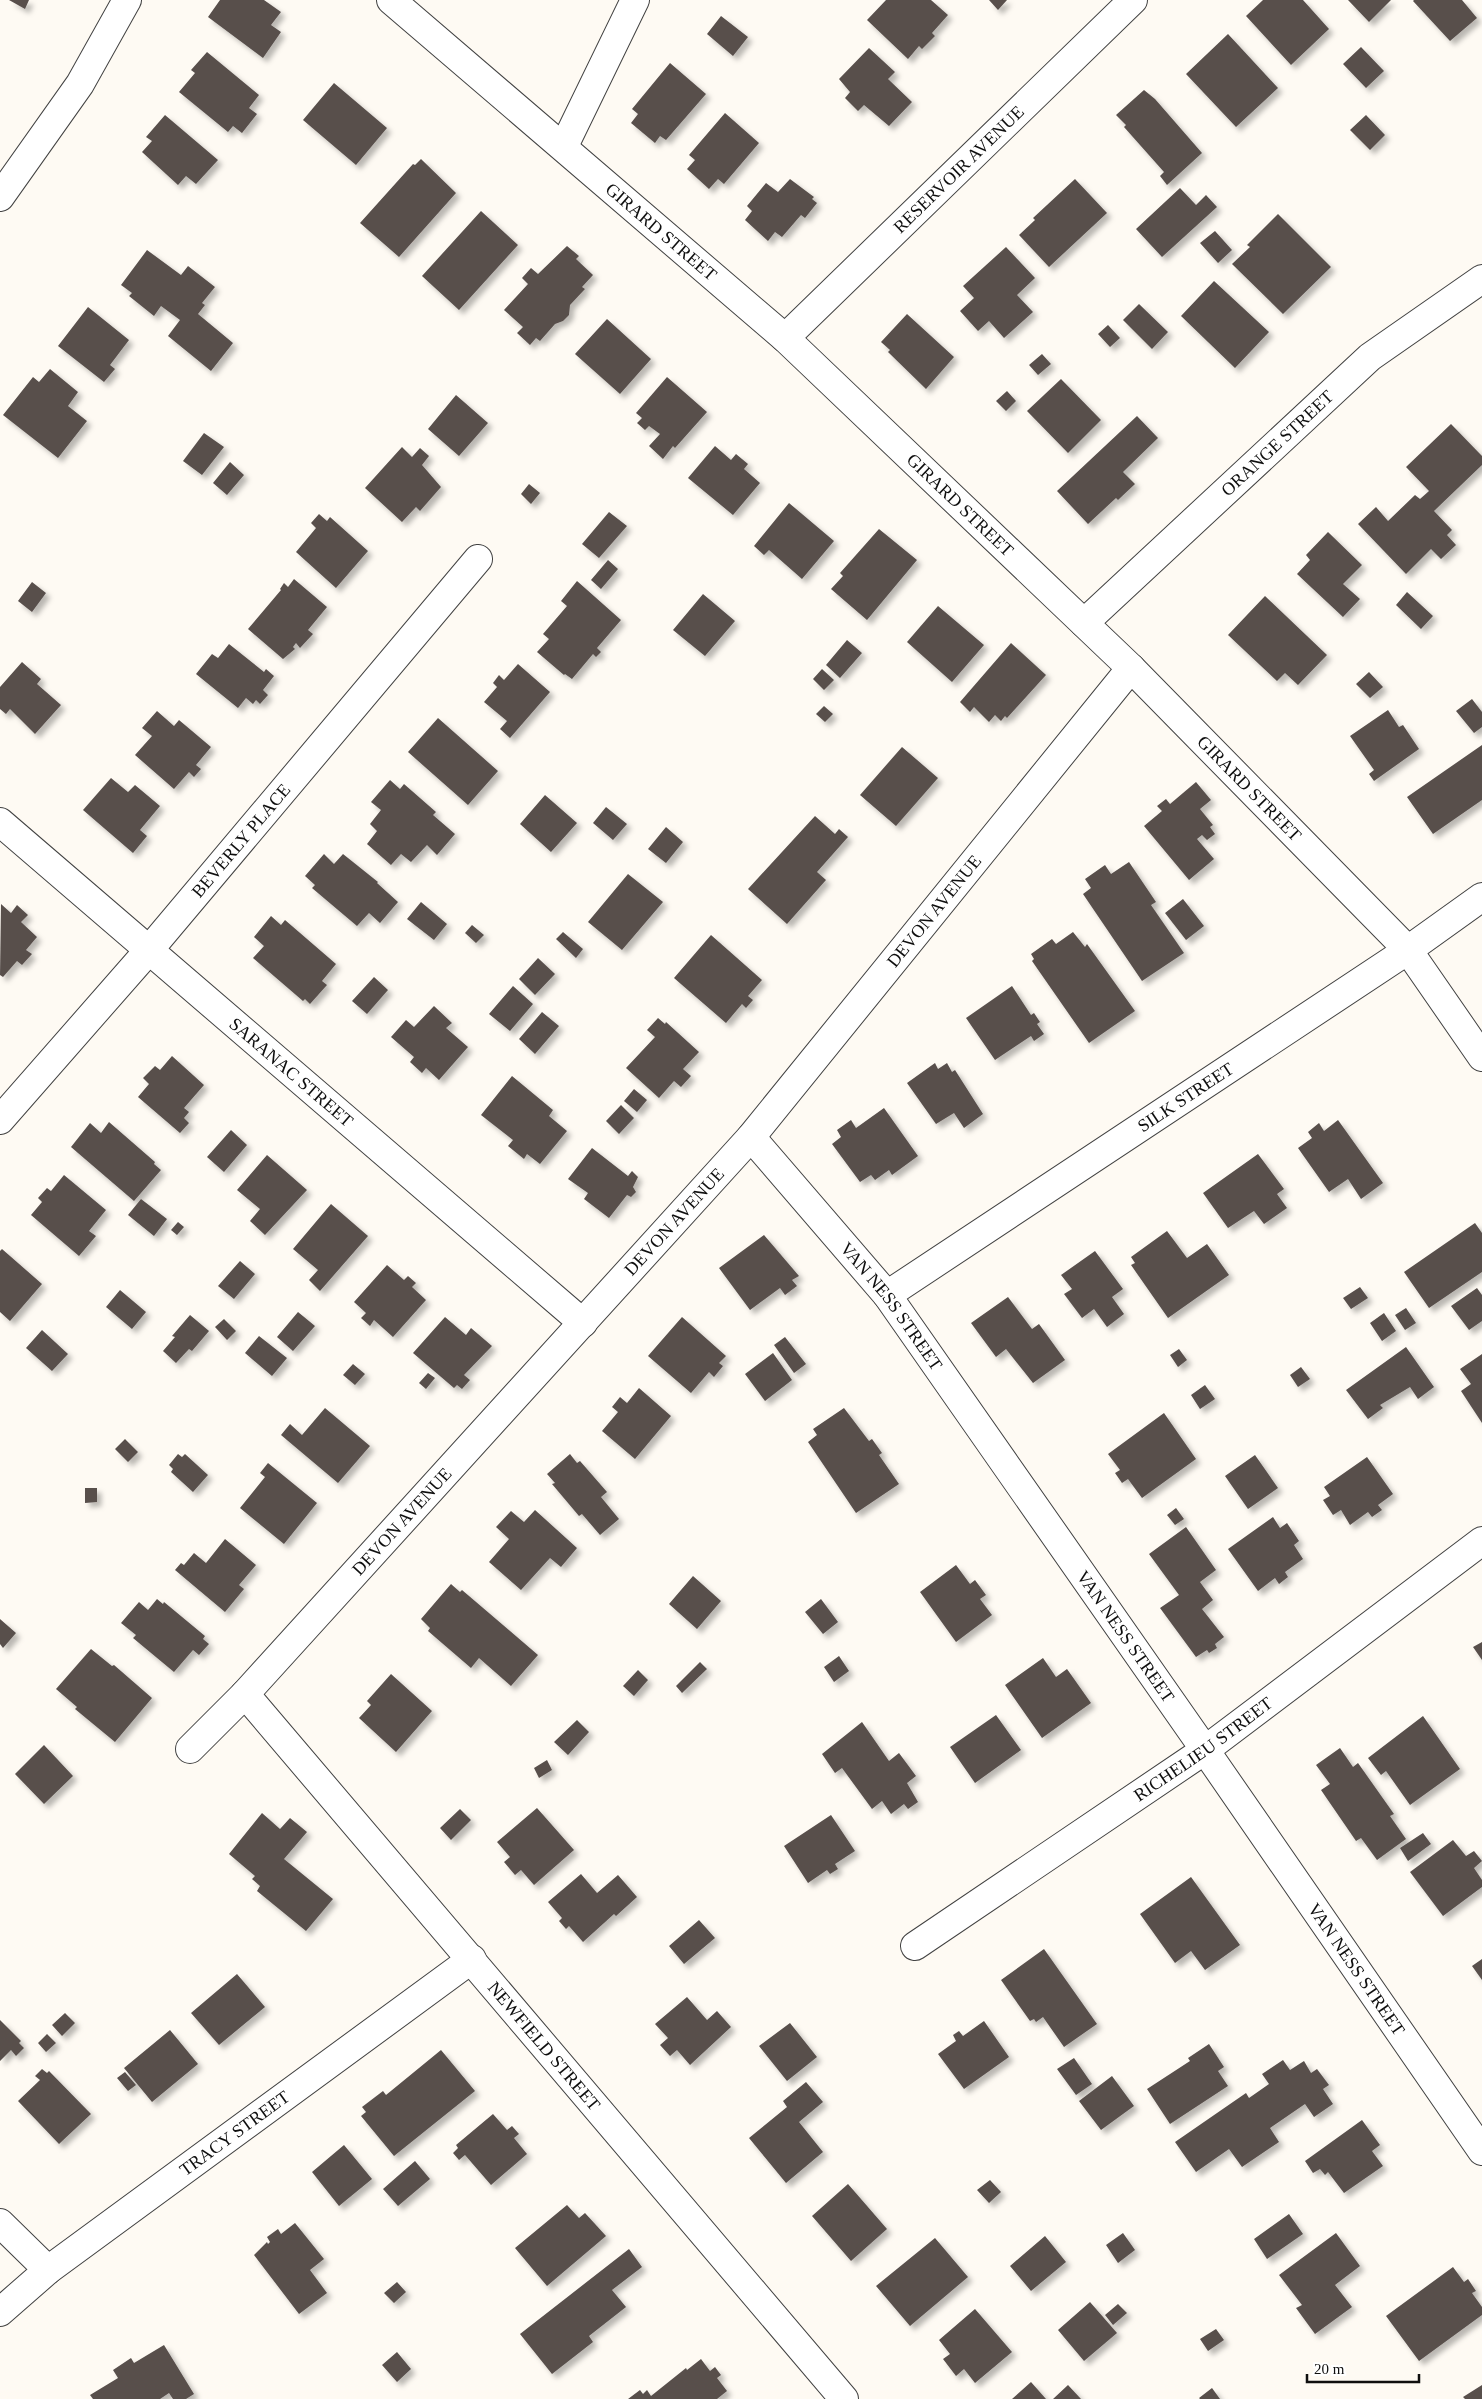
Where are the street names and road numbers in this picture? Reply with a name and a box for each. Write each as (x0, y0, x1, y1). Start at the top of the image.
street label: RESERVOIR AVENUE (889, 102, 1028, 237)
street label: GIRARD STREET (602, 179, 721, 285)
street label: ORANGE STREET (1217, 386, 1337, 500)
street label: GIRARD STREET (903, 450, 1017, 560)
street label: GIRARD STREET (1193, 732, 1305, 845)
street label: BEVERLY PLACE (188, 780, 294, 901)
street label: DEVON AVENUE (883, 851, 985, 971)
street label: SARANAC STREET (225, 1014, 357, 1131)
street label: SILK STREET (1134, 1058, 1237, 1136)
street label: DEVON AVENUE (620, 1164, 728, 1279)
street label: VAN NESS STREET (836, 1238, 946, 1374)
street label: DEVON AVENUE (348, 1464, 456, 1579)
street label: VAN NESS STREET (1073, 1567, 1178, 1706)
street label: RICHELIEU STREET (1130, 1693, 1276, 1805)
street label: VAN NESS STREET (1304, 1899, 1409, 2039)
street label: NEWFIELD STREET (484, 1978, 604, 2114)
street label: TRACY STREET (176, 2086, 293, 2180)

